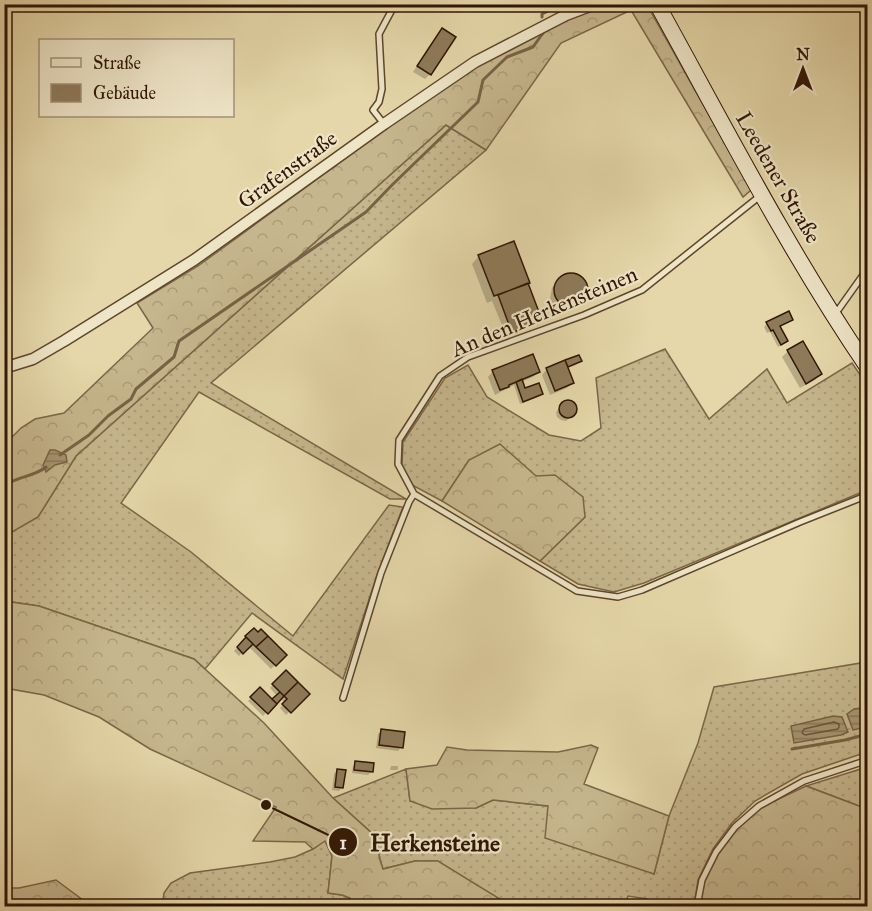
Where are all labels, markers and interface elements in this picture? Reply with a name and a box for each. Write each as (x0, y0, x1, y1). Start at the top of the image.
legend (39, 39, 234, 117)
north arrow (773, 39, 833, 99)
text: N (796, 45, 810, 64)
text: Straße (93, 52, 141, 74)
text: Gebäude (93, 82, 156, 104)
street label: Leedener Straße (730, 107, 827, 248)
street label: Grafenstraße (233, 124, 342, 214)
street label: An den Herkensteinen (446, 260, 641, 363)
callout: Herkensteine (328, 821, 512, 863)
text: Herkensteine (370, 828, 500, 858)
text: 1 (339, 832, 347, 854)

